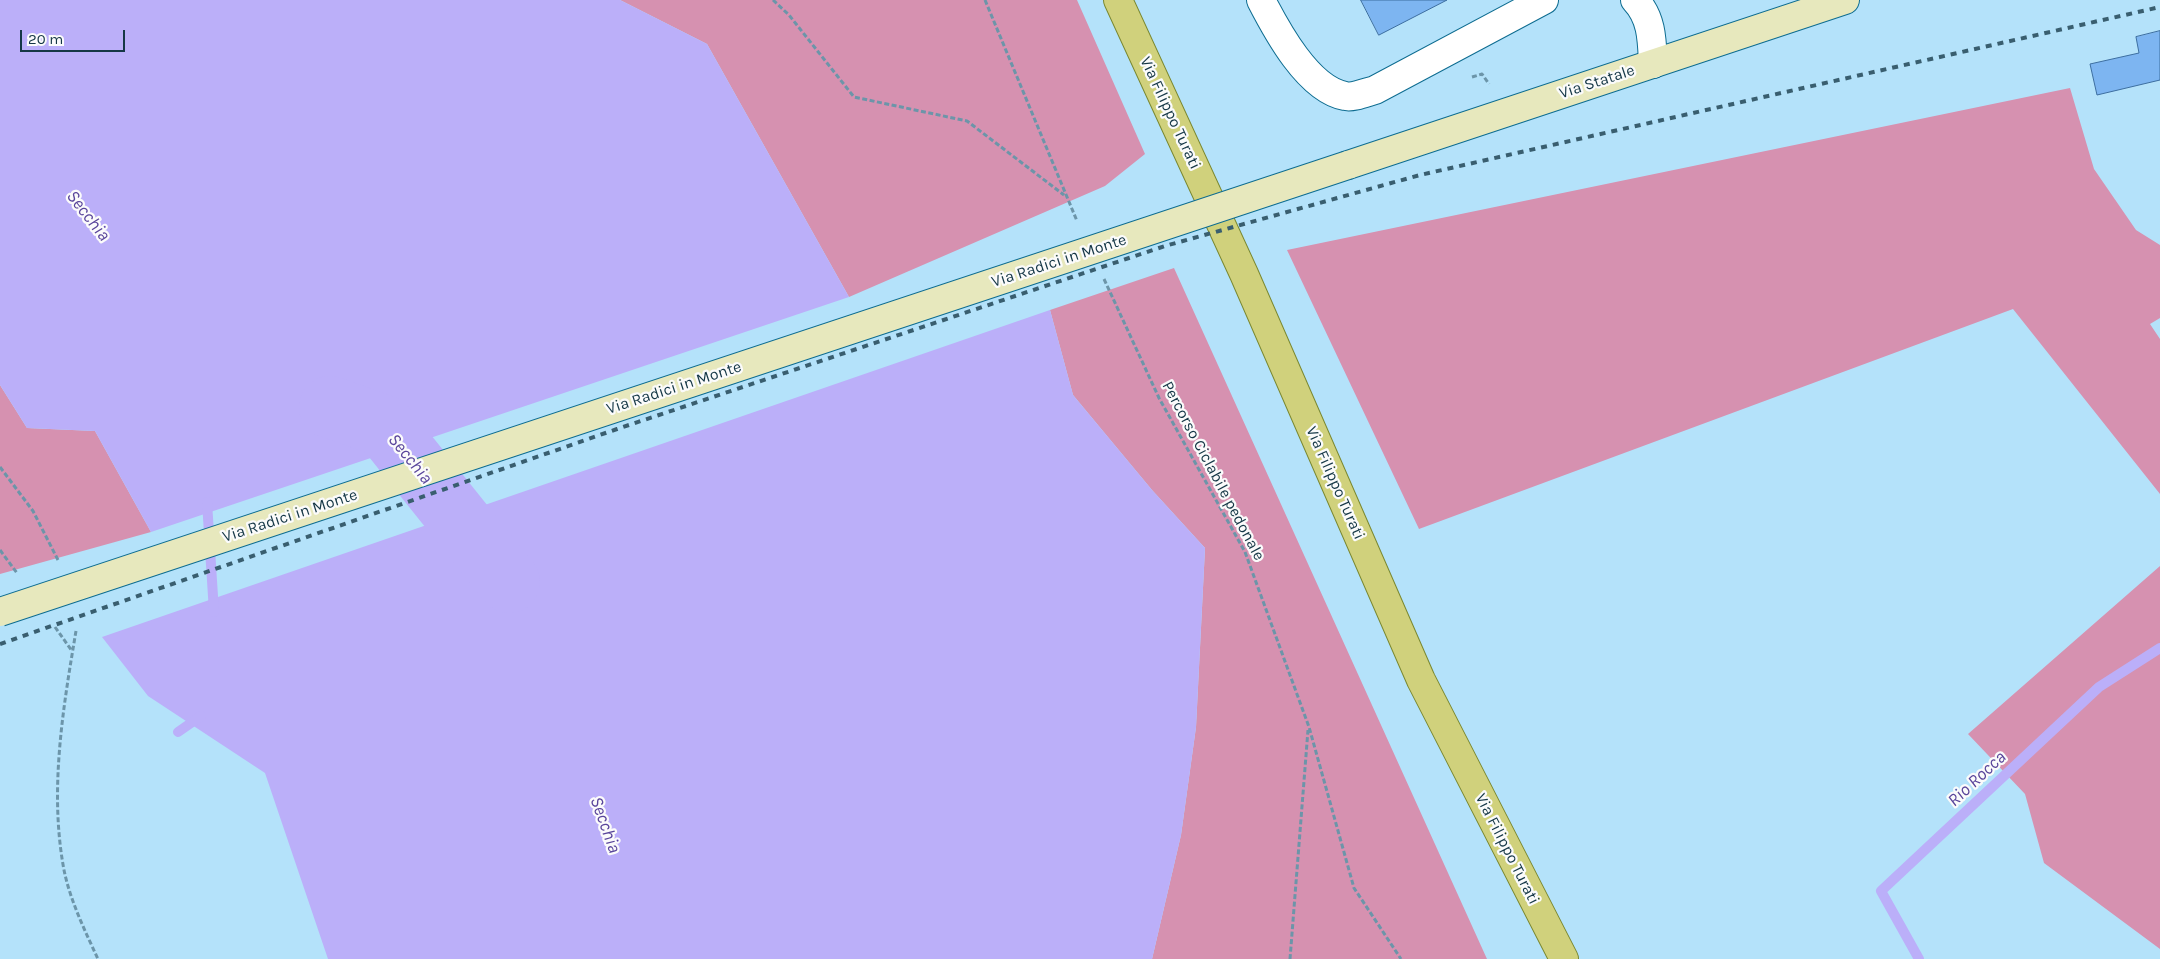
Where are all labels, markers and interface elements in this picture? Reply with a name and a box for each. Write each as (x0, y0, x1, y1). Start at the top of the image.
scale bar (22, 20, 128, 52)
text: 20 m (28, 30, 63, 48)
street label: Via Filippo Turati (1136, 54, 1204, 172)
street label: Via Statale (1557, 61, 1637, 103)
water label: Secchia (61, 186, 115, 246)
street label: Via Radici in Monte (989, 230, 1129, 292)
street label: Via Radici in Monte (604, 357, 744, 419)
street label: Percorso Ciclabile pedonale (1157, 378, 1269, 564)
street label: Via Filippo Turati (1301, 423, 1369, 543)
water label: Secchia (383, 429, 437, 489)
street label: Via Radici in Monte (220, 485, 360, 547)
water label: Rio Rocca (1943, 747, 2011, 811)
street label: Via Filippo Turati (1471, 790, 1543, 908)
water label: Secchia (585, 794, 625, 856)

